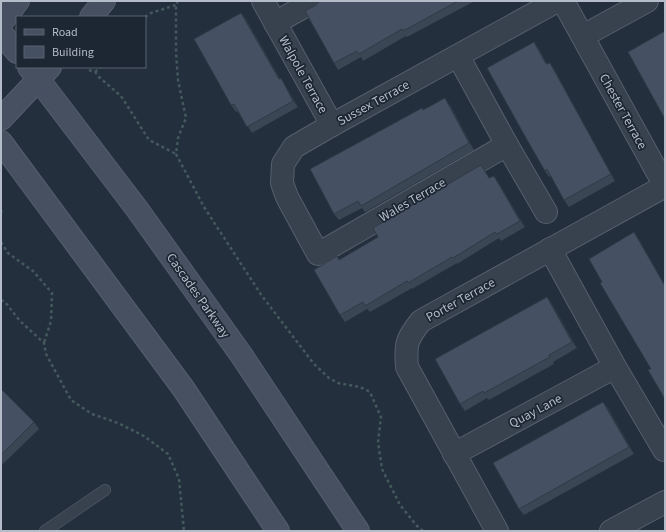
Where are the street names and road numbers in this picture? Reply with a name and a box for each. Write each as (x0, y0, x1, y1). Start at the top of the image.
street label: Walpole Terrace (274, 32, 332, 117)
street label: Chester Terrace (595, 70, 651, 153)
street label: Sussex Terrace (334, 76, 413, 130)
street label: Wales Terrace (376, 173, 449, 226)
street label: Cascades Parkway (162, 250, 234, 342)
street label: Porter Terrace (423, 274, 498, 326)
street label: Quay Lane (506, 389, 565, 432)

